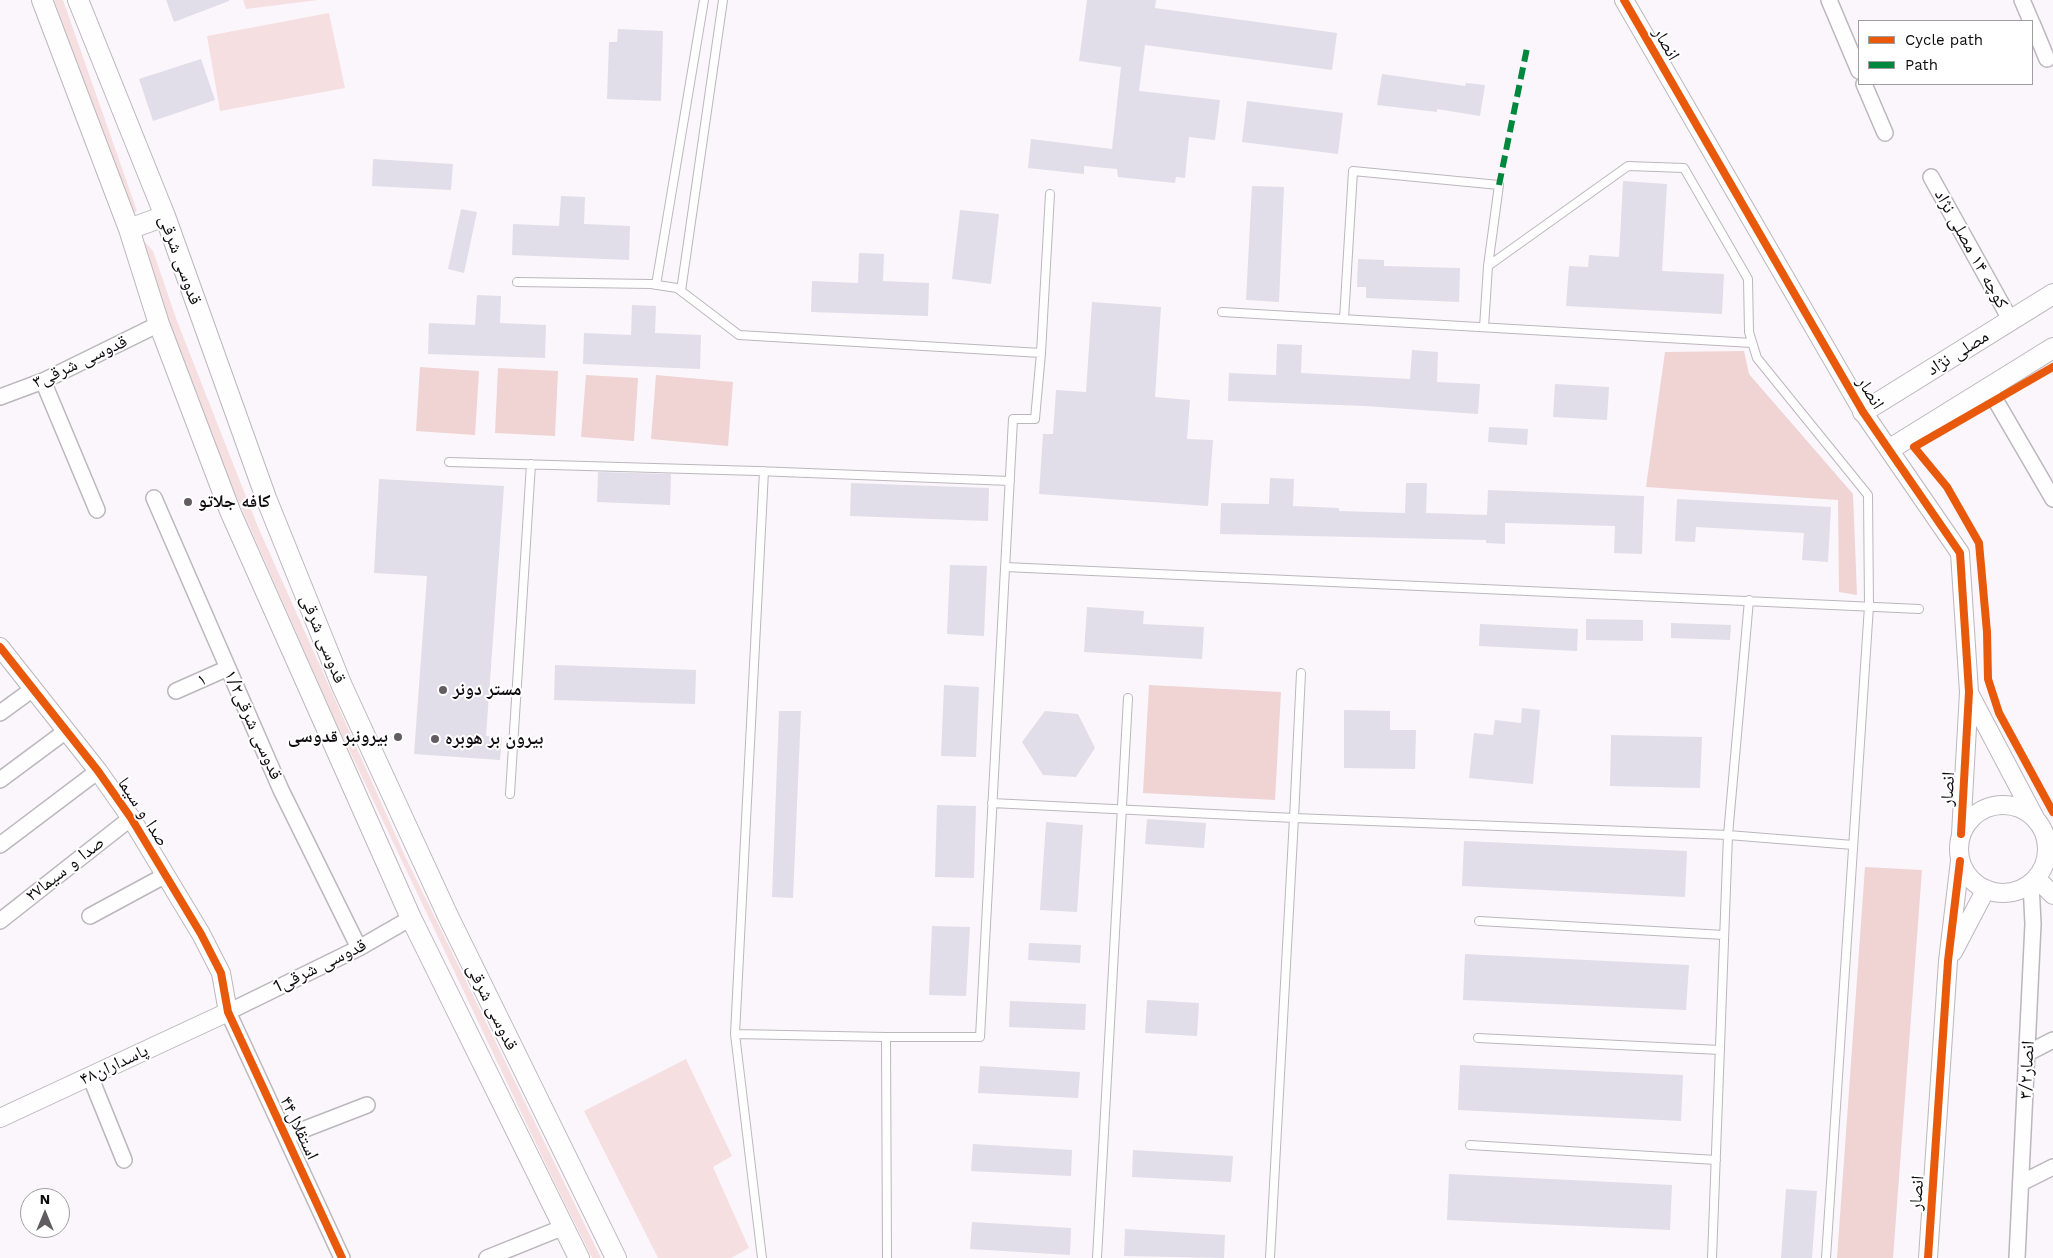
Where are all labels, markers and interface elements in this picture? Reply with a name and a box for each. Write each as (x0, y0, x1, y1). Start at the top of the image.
legend (1858, 20, 2033, 85)
street label: انصار (1648, 24, 1684, 64)
text: Cycle path (1905, 31, 1983, 49)
text: Path (1905, 56, 1938, 74)
street label: کوچه ۱۴ مصلی نژاد (1929, 186, 2013, 312)
street label: قدوسی شرقی (154, 212, 206, 308)
street label: مصلی نژاد (1923, 326, 1993, 380)
street label: قدوسی شرقی۳ (29, 331, 131, 393)
street label: انصار (1852, 373, 1888, 413)
place label: کافه جلاتو (198, 491, 270, 513)
marker: کافه جلاتو (182, 496, 194, 508)
street label: قدوسی شرقی (295, 591, 351, 687)
street label: قدوسی شرقی۱/۲ (219, 667, 287, 783)
street label: ۱ (194, 669, 210, 691)
place label: مستر دونر (453, 679, 522, 701)
marker: مستر دونر (437, 684, 449, 696)
place label: بیرونبر قدوسی (288, 726, 388, 748)
place label: بیرون بر هوبره (445, 728, 543, 750)
marker: بیرونبر قدوسی (392, 731, 404, 743)
marker: بیرون بر هوبره (429, 733, 441, 745)
street label: انصار (1936, 771, 1960, 807)
street label: صدا و سیما (113, 773, 173, 851)
street label: صدا و سیما۲۷ (21, 832, 109, 906)
street label: 1قدوسی شرقی (270, 934, 370, 998)
street label: قدوسی شرقی (462, 960, 522, 1054)
street label: پاسداران۴۸ (76, 1040, 152, 1090)
street label: انصار۳/۲ (2015, 1040, 2039, 1100)
street label: استقلال۴۴ (275, 1093, 323, 1163)
street label: انصار (1905, 1175, 1929, 1211)
north arrow (20, 1188, 70, 1238)
text: N (40, 1191, 50, 1207)

